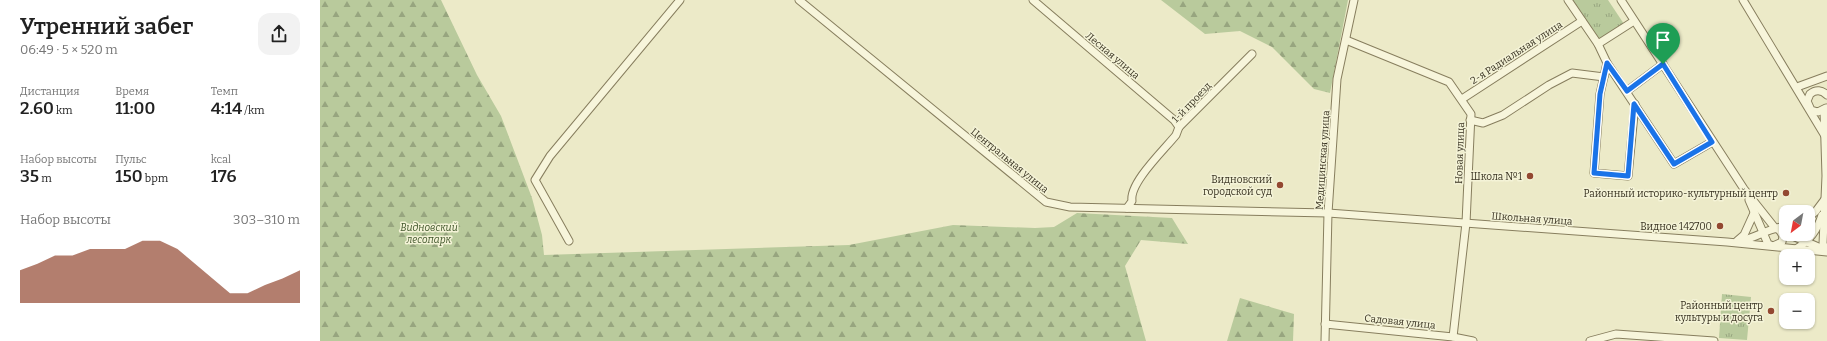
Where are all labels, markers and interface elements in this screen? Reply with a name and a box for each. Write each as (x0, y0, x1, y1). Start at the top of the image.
text: Утренний забег (20, 13, 193, 40)
button: share (258, 13, 300, 55)
street label: 2-я Радиальная улица (1468, 18, 1565, 87)
pin (1646, 23, 1680, 64)
icon: arrive (1652, 29, 1674, 51)
street label: Лесная улица (1083, 30, 1142, 82)
text: 06:49 · 5 × 520 m (20, 42, 118, 57)
street label: 1-й проезд (1169, 80, 1214, 125)
text: Дистанция (20, 85, 80, 98)
text: Время (115, 85, 149, 98)
text: Темп (211, 85, 238, 98)
text: 2.60 (20, 98, 54, 119)
text: 11:00 (115, 98, 155, 119)
text: 4:14 (211, 98, 242, 119)
text: km (54, 104, 73, 117)
text: /km (242, 104, 264, 117)
street label: Медицинская улица (1314, 109, 1332, 210)
street label: Новая улица (1453, 121, 1467, 184)
street label: Центральная улица (968, 126, 1051, 196)
text: Набор высоты (20, 153, 97, 166)
text: Пульс (115, 153, 147, 166)
text: kcal (211, 153, 231, 166)
text: 35 (20, 166, 39, 187)
text: 150 (115, 166, 143, 187)
text: 176 (211, 166, 236, 187)
place label: Школа №1 (1471, 171, 1522, 183)
marker: Школа №1 (1525, 171, 1535, 181)
text: m (39, 172, 52, 185)
text: bpm (143, 172, 168, 185)
place label: Видновский городской суд (1203, 174, 1272, 198)
marker: Видновский городской суд (1275, 180, 1285, 190)
place label: Районный историко-культурный центр (1584, 188, 1778, 200)
marker: Районный историко-культурный центр (1781, 188, 1791, 198)
north arrow (1779, 205, 1815, 241)
map controls (1779, 205, 1815, 329)
street label: Школьная улица (1491, 210, 1573, 228)
text: Набор высоты (20, 212, 111, 227)
text: 303–310 m (233, 212, 300, 227)
place label: Видное 142700 (1640, 221, 1712, 233)
marker: Видное 142700 (1715, 221, 1725, 231)
park label: Видновский лесопарк (400, 222, 458, 246)
button: + (1779, 249, 1815, 285)
button: − (1779, 293, 1815, 329)
place label: Районный центр культуры и досуга (1675, 300, 1764, 324)
marker: Районный центр культуры и досуга (1766, 306, 1776, 316)
street label: Садовая улица (1364, 312, 1437, 332)

